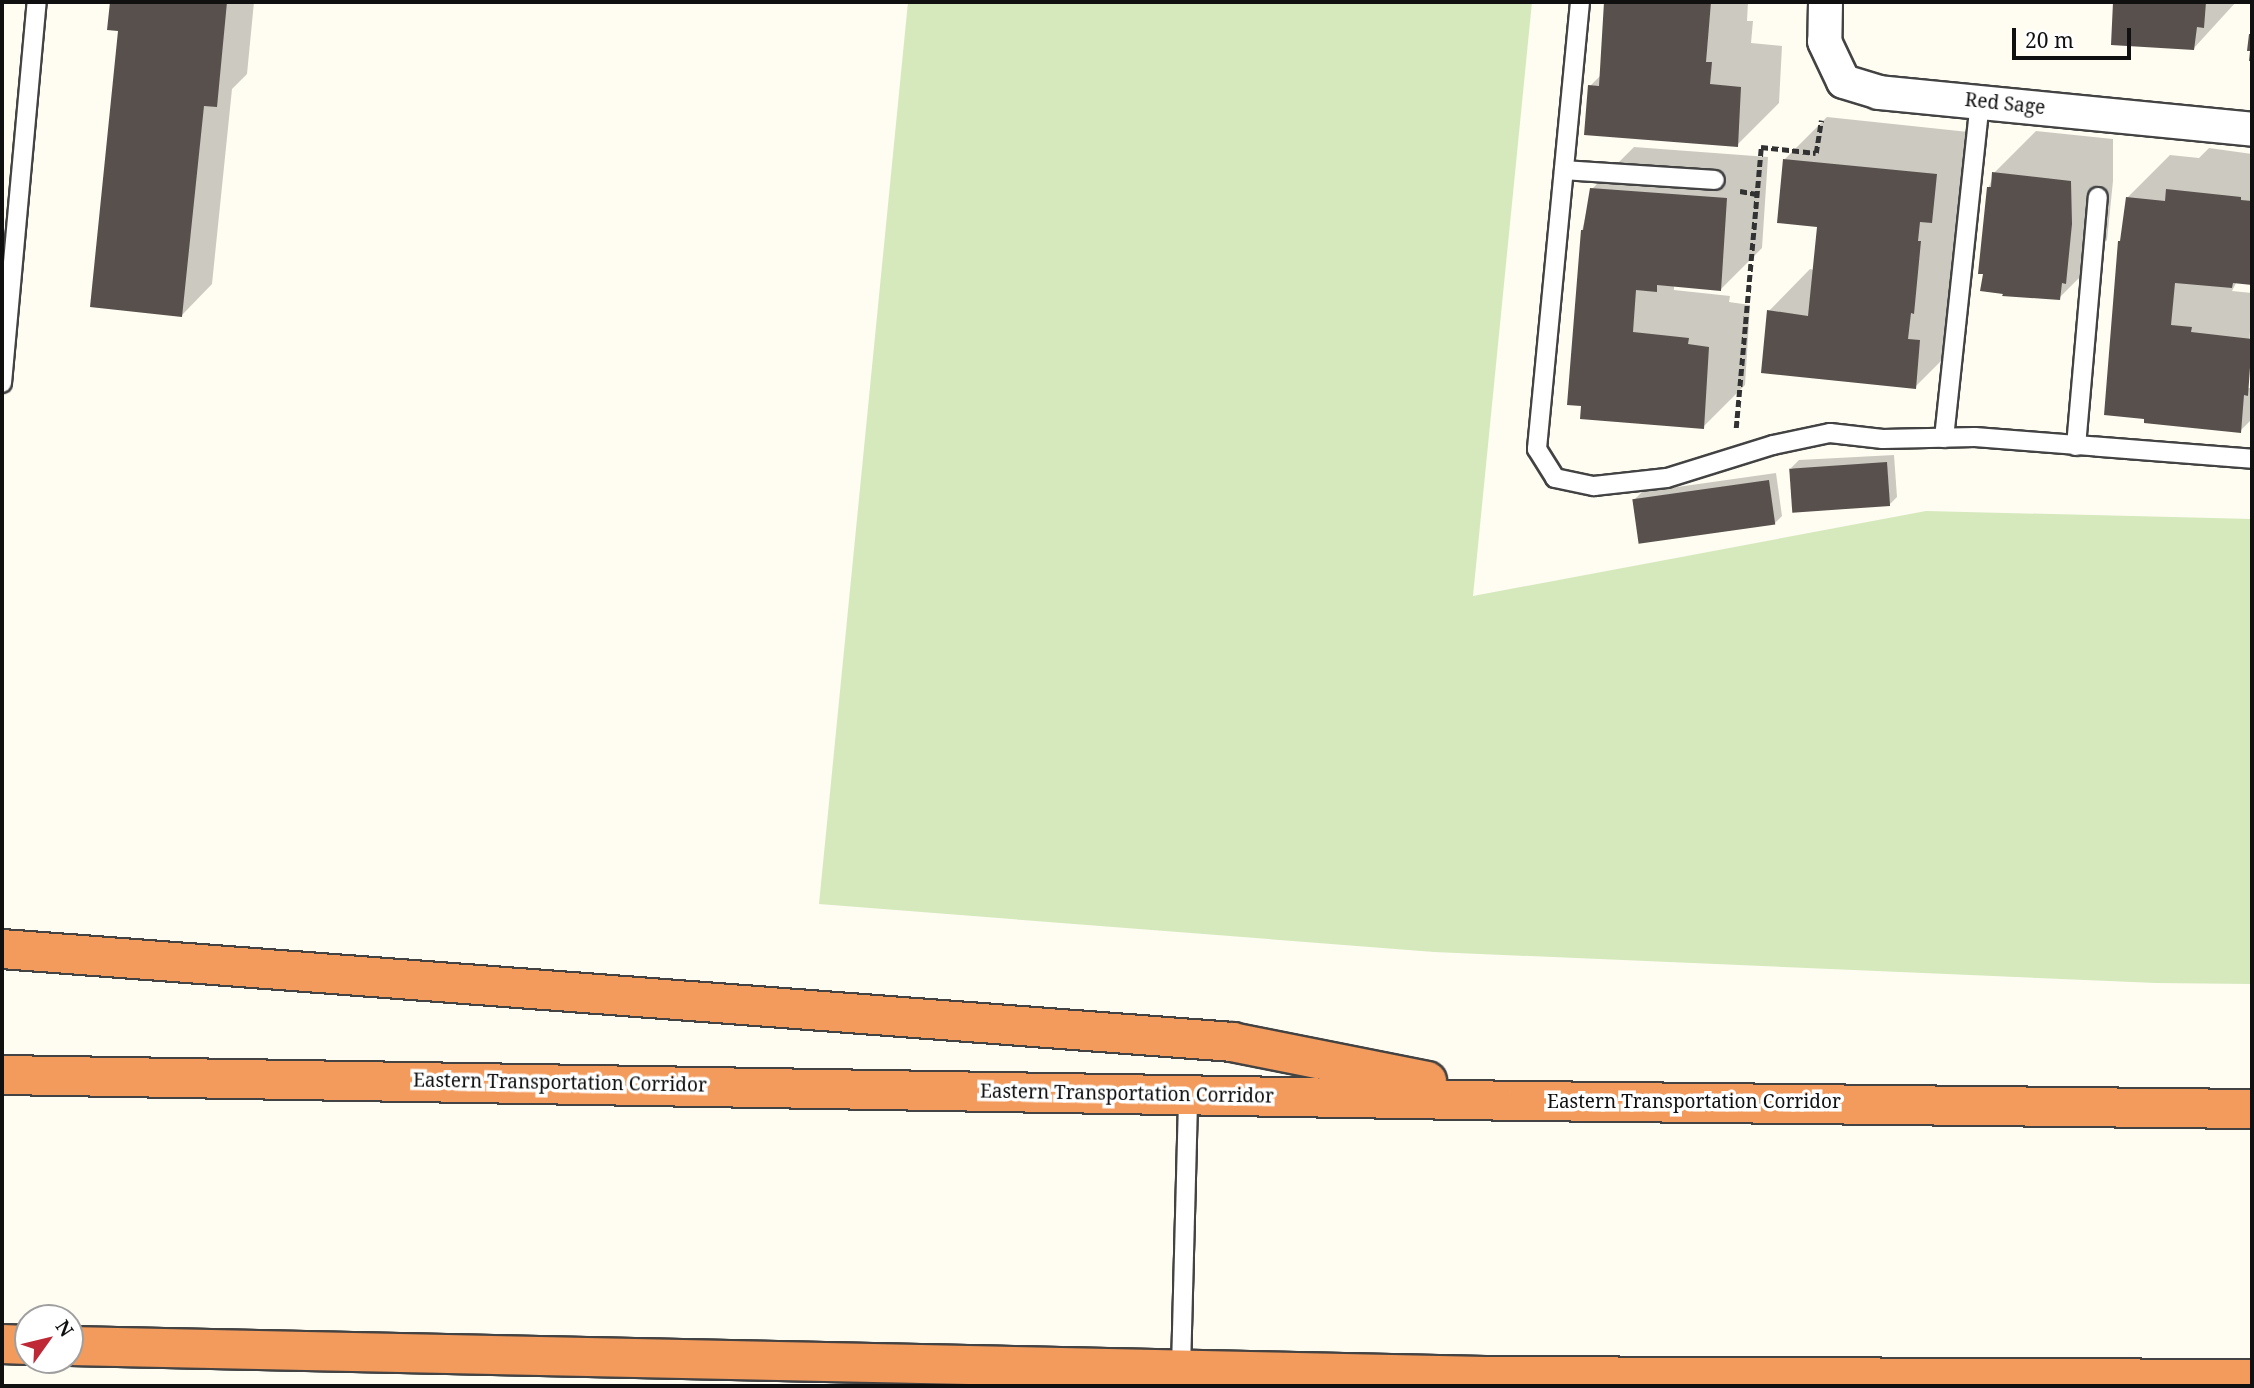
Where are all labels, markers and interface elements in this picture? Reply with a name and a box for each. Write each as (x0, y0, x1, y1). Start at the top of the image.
scale bar (2016, 14, 2135, 58)
text: 20 m (2025, 26, 2074, 54)
street label: Red Sage (1964, 88, 2046, 120)
street label: Eastern Transportation Corridor (413, 1069, 707, 1097)
street label: Eastern Transportation Corridor (980, 1080, 1274, 1108)
street label: Eastern Transportation Corridor (1547, 1091, 1841, 1113)
north arrow (14, 1304, 84, 1374)
text: N (50, 1315, 80, 1342)

